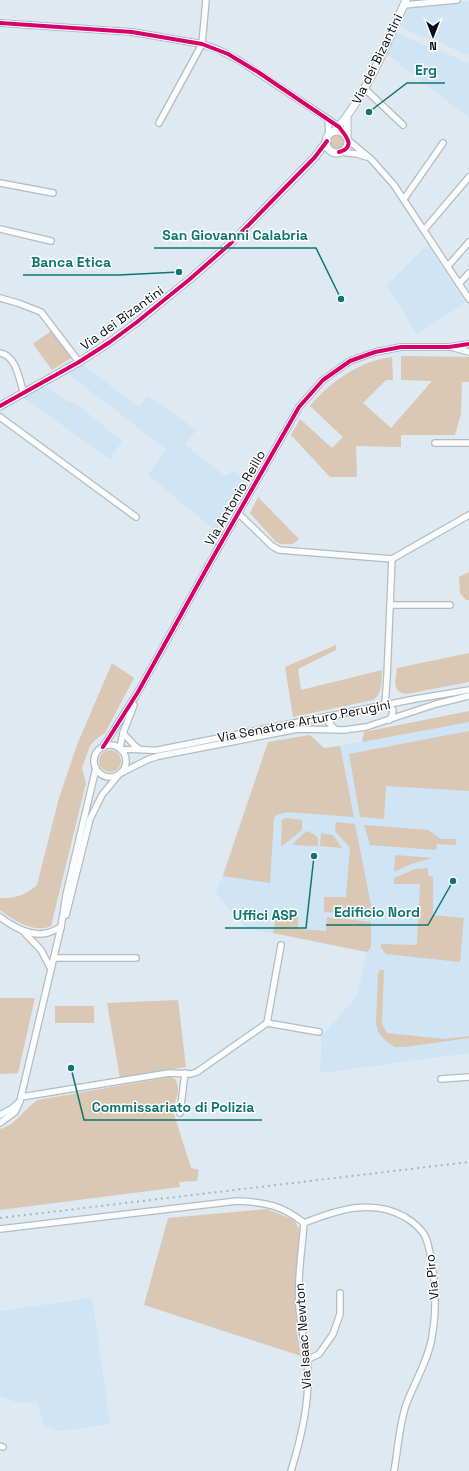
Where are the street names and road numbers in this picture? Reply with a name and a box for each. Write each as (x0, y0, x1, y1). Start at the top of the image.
street label: Via dei Bizantini (348, 11, 406, 107)
street label: Via dei Bizantini (77, 282, 167, 354)
street label: Via Antonio Reillo (201, 447, 269, 549)
street label: Via Senatore Arturo Perugini (216, 696, 392, 746)
street label: Via Piro (421, 1253, 443, 1301)
street label: Via Isaac Newton (291, 1282, 315, 1390)

